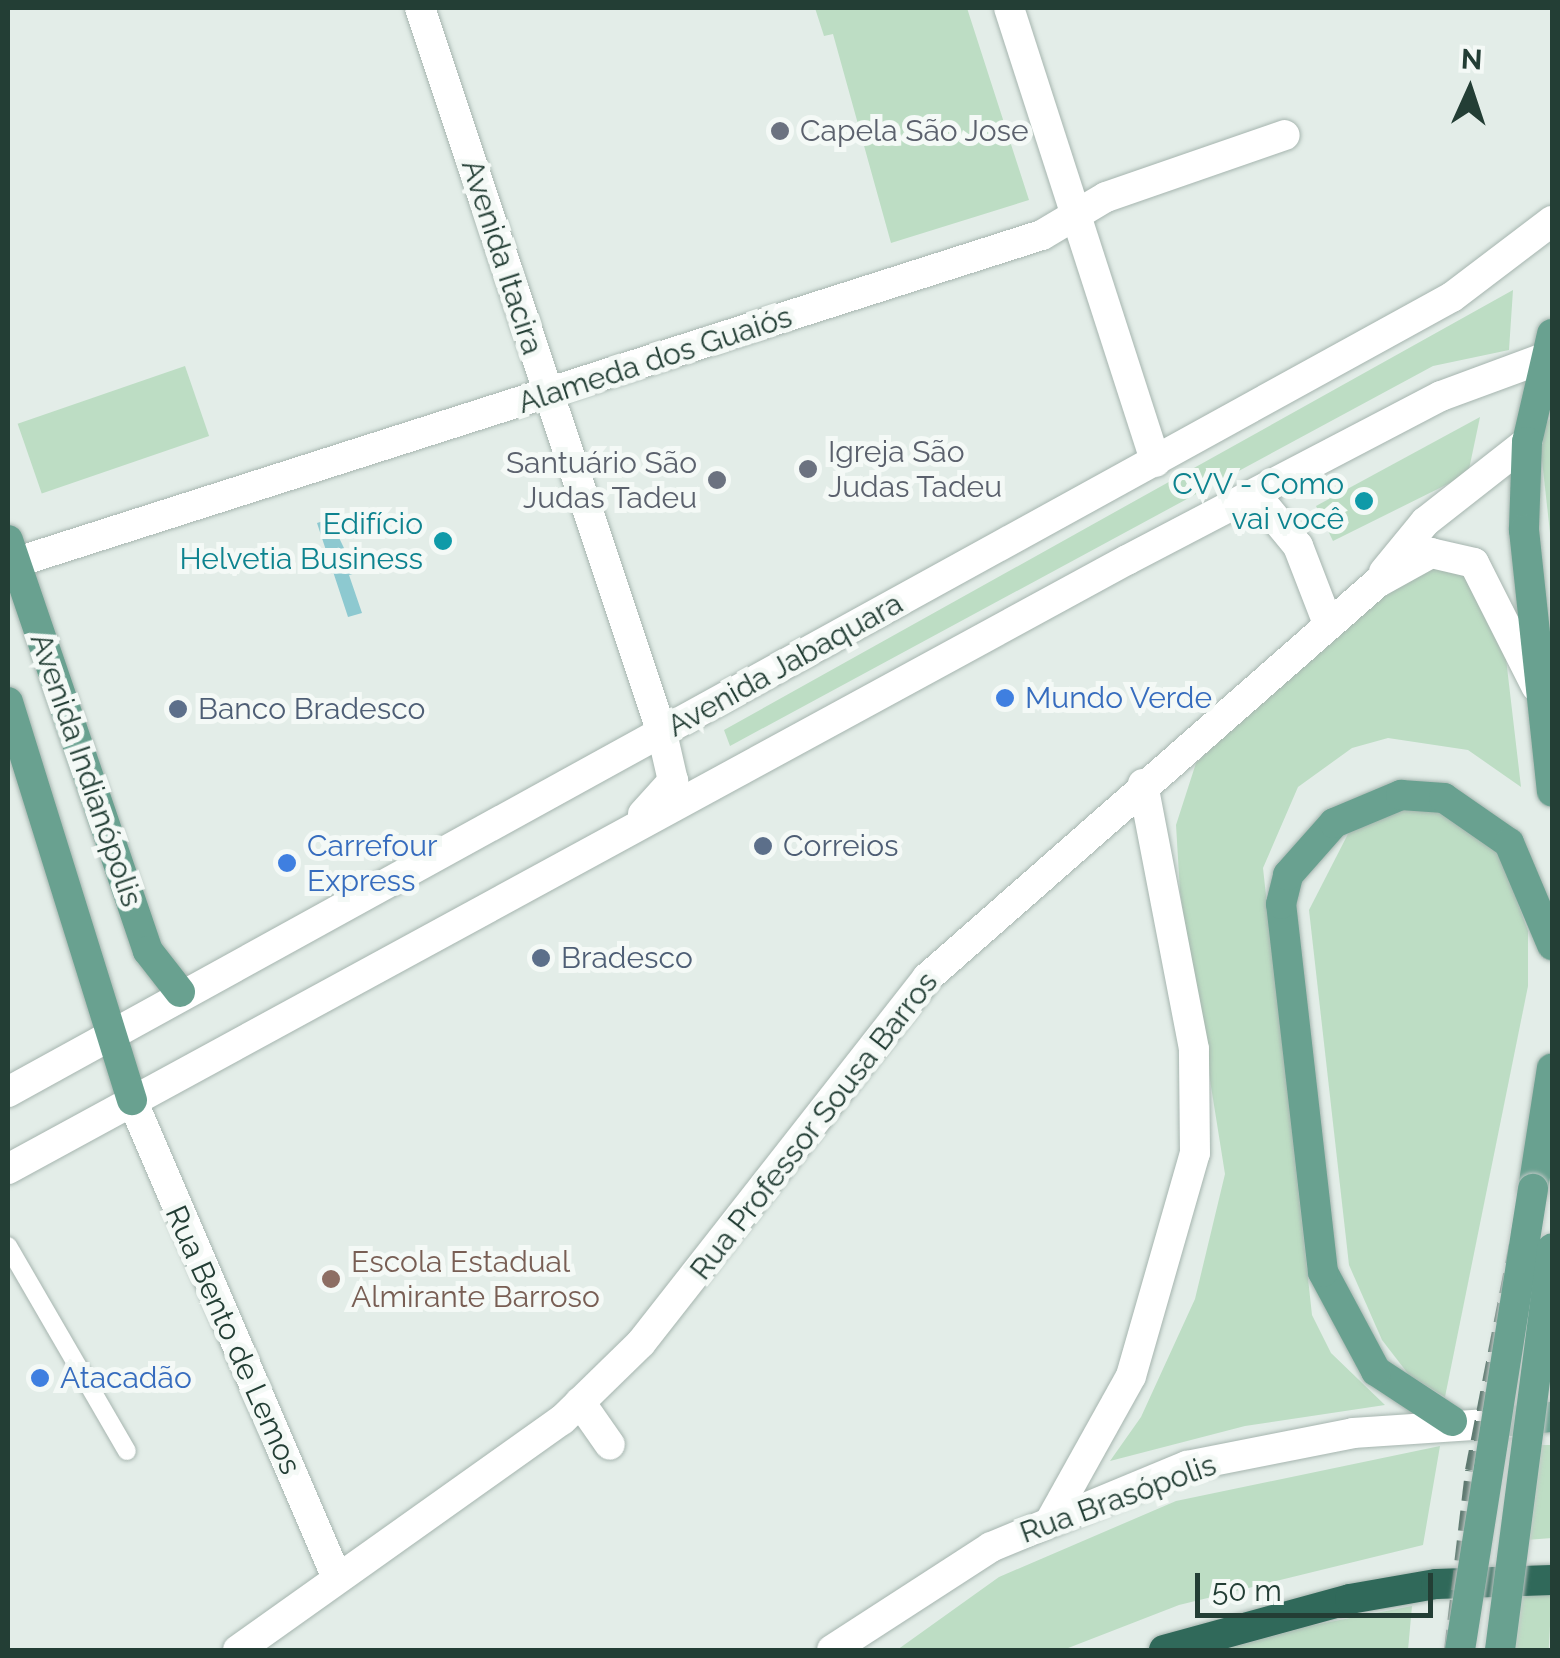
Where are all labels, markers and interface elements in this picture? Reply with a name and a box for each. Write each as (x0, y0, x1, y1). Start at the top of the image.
north arrow (1420, 40, 1520, 140)
text: N (1460, 43, 1483, 77)
place label: Capela São Jose (800, 113, 1029, 149)
marker: Capela São Jose (769, 120, 791, 142)
street label: Avenida Itacira (454, 155, 550, 359)
street label: Alameda dos Guaiós (514, 299, 796, 421)
place label: Igreja São Judas Tadeu (828, 434, 1003, 504)
place label: Santuário São Judas Tadeu (506, 445, 697, 516)
marker: Igreja São Judas Tadeu (797, 458, 819, 480)
place label: CVV - Como vai você (1171, 466, 1344, 536)
marker: Santuário São Judas Tadeu (706, 469, 728, 491)
marker: CVV - Como vai você (1353, 490, 1375, 512)
place label: Edifício Helvetia Business (179, 506, 423, 576)
marker: Edifício Helvetia Business (432, 530, 454, 552)
street label: Avenida Jabaquara (661, 585, 909, 745)
street label: Avenida Indianópolis (22, 629, 150, 911)
place label: Mundo Verde (1025, 680, 1213, 716)
marker: Mundo Verde (994, 687, 1016, 709)
place label: Banco Bradesco (198, 691, 425, 727)
marker: Banco Bradesco (167, 698, 189, 720)
place label: Carrefour Express (307, 828, 438, 898)
place label: Correios (783, 828, 898, 864)
marker: Correios (752, 835, 774, 857)
marker: Carrefour Express (276, 852, 298, 874)
place label: Bradesco (561, 940, 693, 976)
marker: Bradesco (530, 947, 552, 969)
street label: Rua Professor Sousa Barros (682, 965, 946, 1287)
street label: Rua Bento de Lemos (158, 1200, 308, 1480)
place label: Escola Estadual Almirante Barroso (351, 1244, 600, 1314)
marker: Escola Estadual Almirante Barroso (320, 1268, 342, 1290)
place label: Atacadão (60, 1360, 192, 1396)
marker: Atacadão (29, 1367, 51, 1389)
street label: Rua Brasópolis (1015, 1447, 1221, 1551)
scale bar (1200, 1553, 1438, 1615)
text: 50 m (1212, 1573, 1282, 1608)

